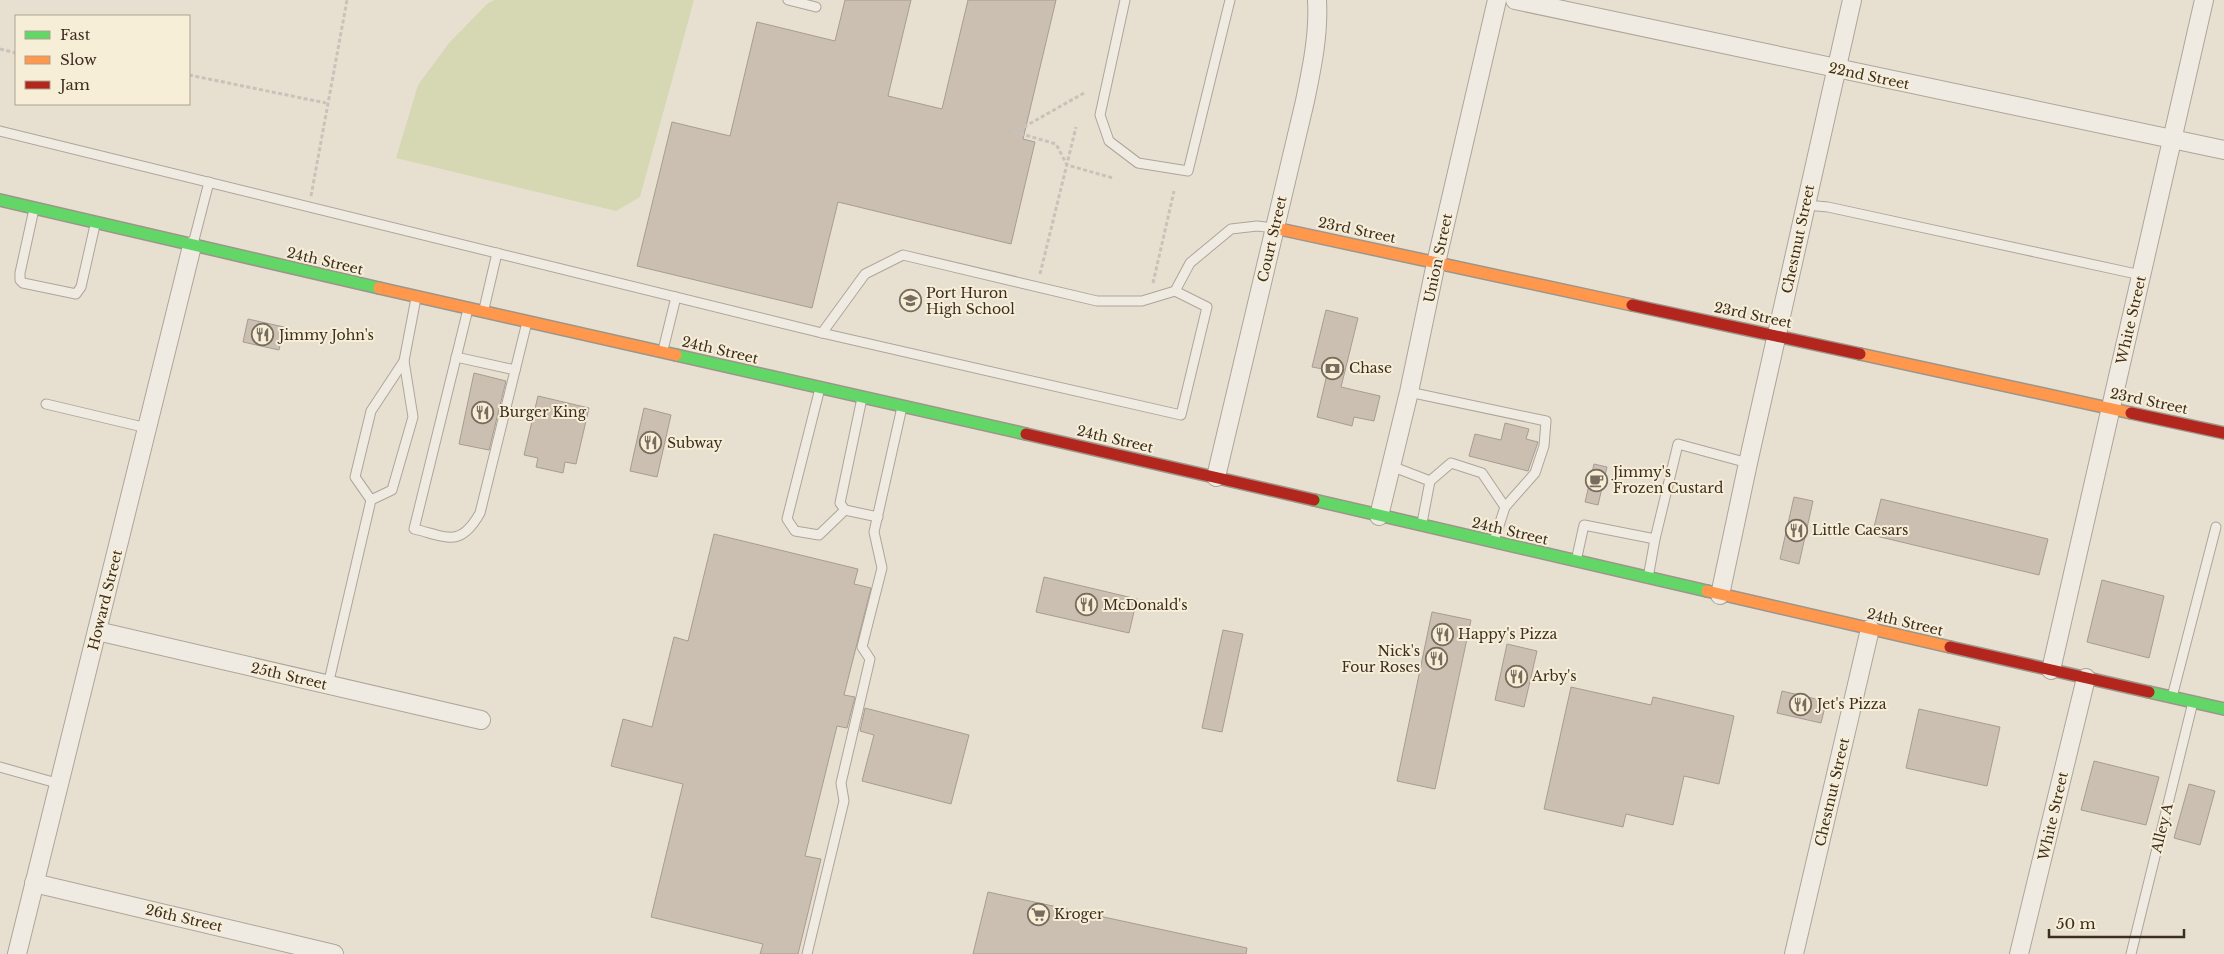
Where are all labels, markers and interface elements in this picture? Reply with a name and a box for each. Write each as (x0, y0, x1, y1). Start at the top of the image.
legend (15, 15, 190, 105)
text: Fast (60, 25, 91, 44)
text: Slow (60, 50, 97, 69)
street label: 22nd Street (1827, 59, 1912, 94)
text: Jam (58, 75, 90, 94)
street label: Chestnut Street (1778, 182, 1818, 295)
street label: Court Street (1253, 193, 1291, 284)
street label: Union Street (1420, 211, 1456, 304)
street label: 23rd Street (1316, 213, 1398, 247)
street label: 24th Street (285, 243, 366, 279)
street label: White Street (2112, 273, 2150, 367)
place label: Port Huron High School (926, 284, 1015, 318)
school or university icon: Port Huron High School (898, 289, 922, 313)
street label: 23rd Street (1712, 298, 1794, 332)
restaurant icon: Jimmy John's (251, 323, 275, 347)
place label: Jimmy John's (277, 326, 374, 344)
street label: 24th Street (680, 332, 761, 368)
bank icon: Chase (1321, 356, 1345, 380)
place label: Chase (1349, 359, 1392, 377)
street label: 23rd Street (2108, 384, 2190, 418)
restaurant icon: Burger King (471, 400, 495, 424)
place label: Burger King (499, 403, 587, 421)
street label: 24th Street (1075, 421, 1156, 457)
restaurant icon: Subway (639, 431, 663, 455)
place label: Subway (667, 434, 723, 452)
place label: Jimmy's Frozen Custard (1611, 463, 1724, 497)
cafe icon: Jimmy's Frozen Custard (1585, 468, 1609, 492)
street label: 24th Street (1470, 513, 1551, 549)
restaurant icon: Little Caesars (1784, 518, 1808, 542)
place label: Little Caesars (1812, 521, 1908, 539)
street label: Howard Street (84, 547, 126, 652)
restaurant icon: McDonald's (1075, 593, 1099, 617)
place label: McDonald's (1103, 596, 1188, 614)
street label: 24th Street (1865, 604, 1946, 640)
restaurant icon: Happy's Pizza (1430, 622, 1454, 646)
place label: Happy's Pizza (1458, 625, 1558, 643)
place label: Nick's Four Roses (1342, 642, 1420, 676)
restaurant icon: Nick's Four Roses (1424, 647, 1448, 671)
street label: 25th Street (249, 658, 330, 694)
restaurant icon: Arby's (1504, 664, 1528, 688)
place label: Arby's (1531, 667, 1577, 685)
restaurant icon: Jet's Pizza (1789, 692, 1813, 716)
place label: Jet's Pizza (1815, 695, 1887, 713)
street label: Chestnut Street (1811, 735, 1853, 848)
street label: White Street (2034, 769, 2072, 863)
street label: Alley A (2147, 801, 2177, 856)
street label: 26th Street (144, 900, 225, 936)
supermarket icon: Kroger (1026, 902, 1050, 926)
place label: Kroger (1054, 905, 1104, 923)
scale bar (2049, 906, 2184, 938)
text: 50 m (2056, 914, 2096, 933)

